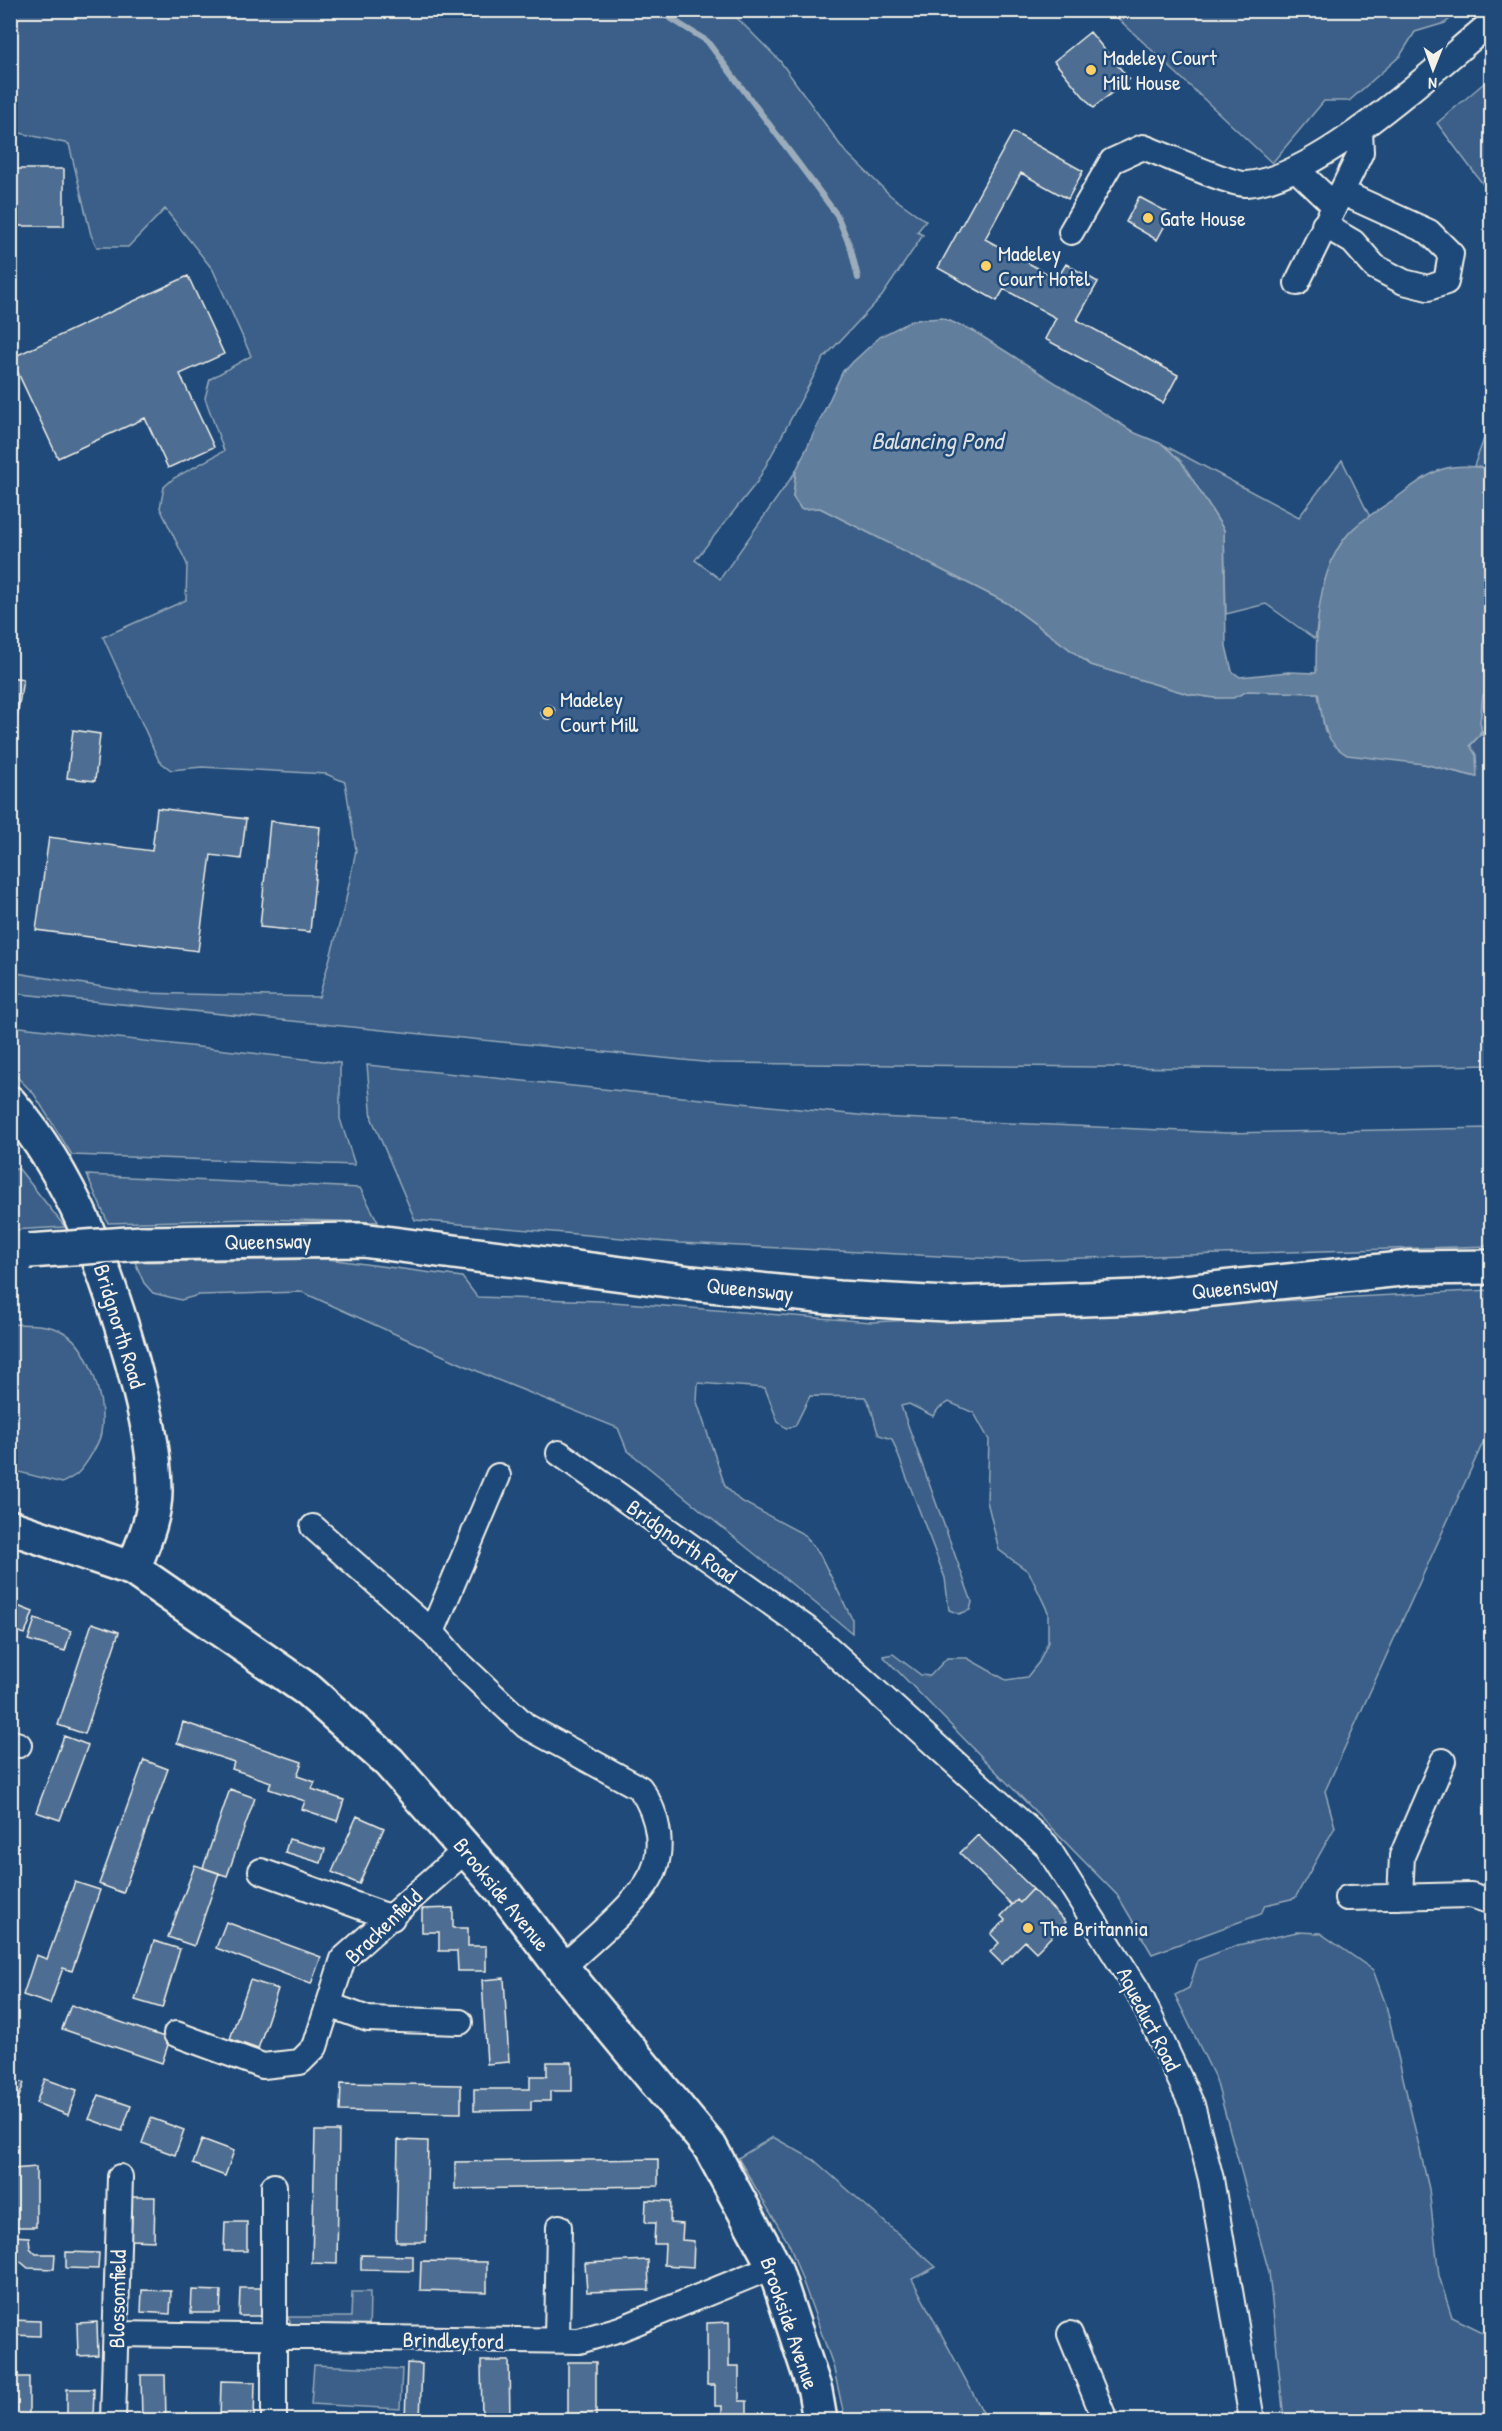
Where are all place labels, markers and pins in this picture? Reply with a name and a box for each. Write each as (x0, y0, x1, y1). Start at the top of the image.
place label: Madeley Court Mill House (1103, 42, 1217, 97)
marker: Madeley Court Mill House (1084, 63, 1098, 77)
place label: Gate House (1160, 203, 1246, 233)
marker: Gate House (1141, 211, 1155, 225)
place label: Madeley Court Hotel (998, 238, 1090, 293)
marker: Madeley Court Hotel (979, 259, 993, 273)
place label: Madeley Court Mill (560, 684, 639, 739)
marker: Madeley Court Mill (541, 705, 555, 719)
place label: The Britannia (1040, 1913, 1148, 1943)
marker: The Britannia (1021, 1921, 1035, 1935)

